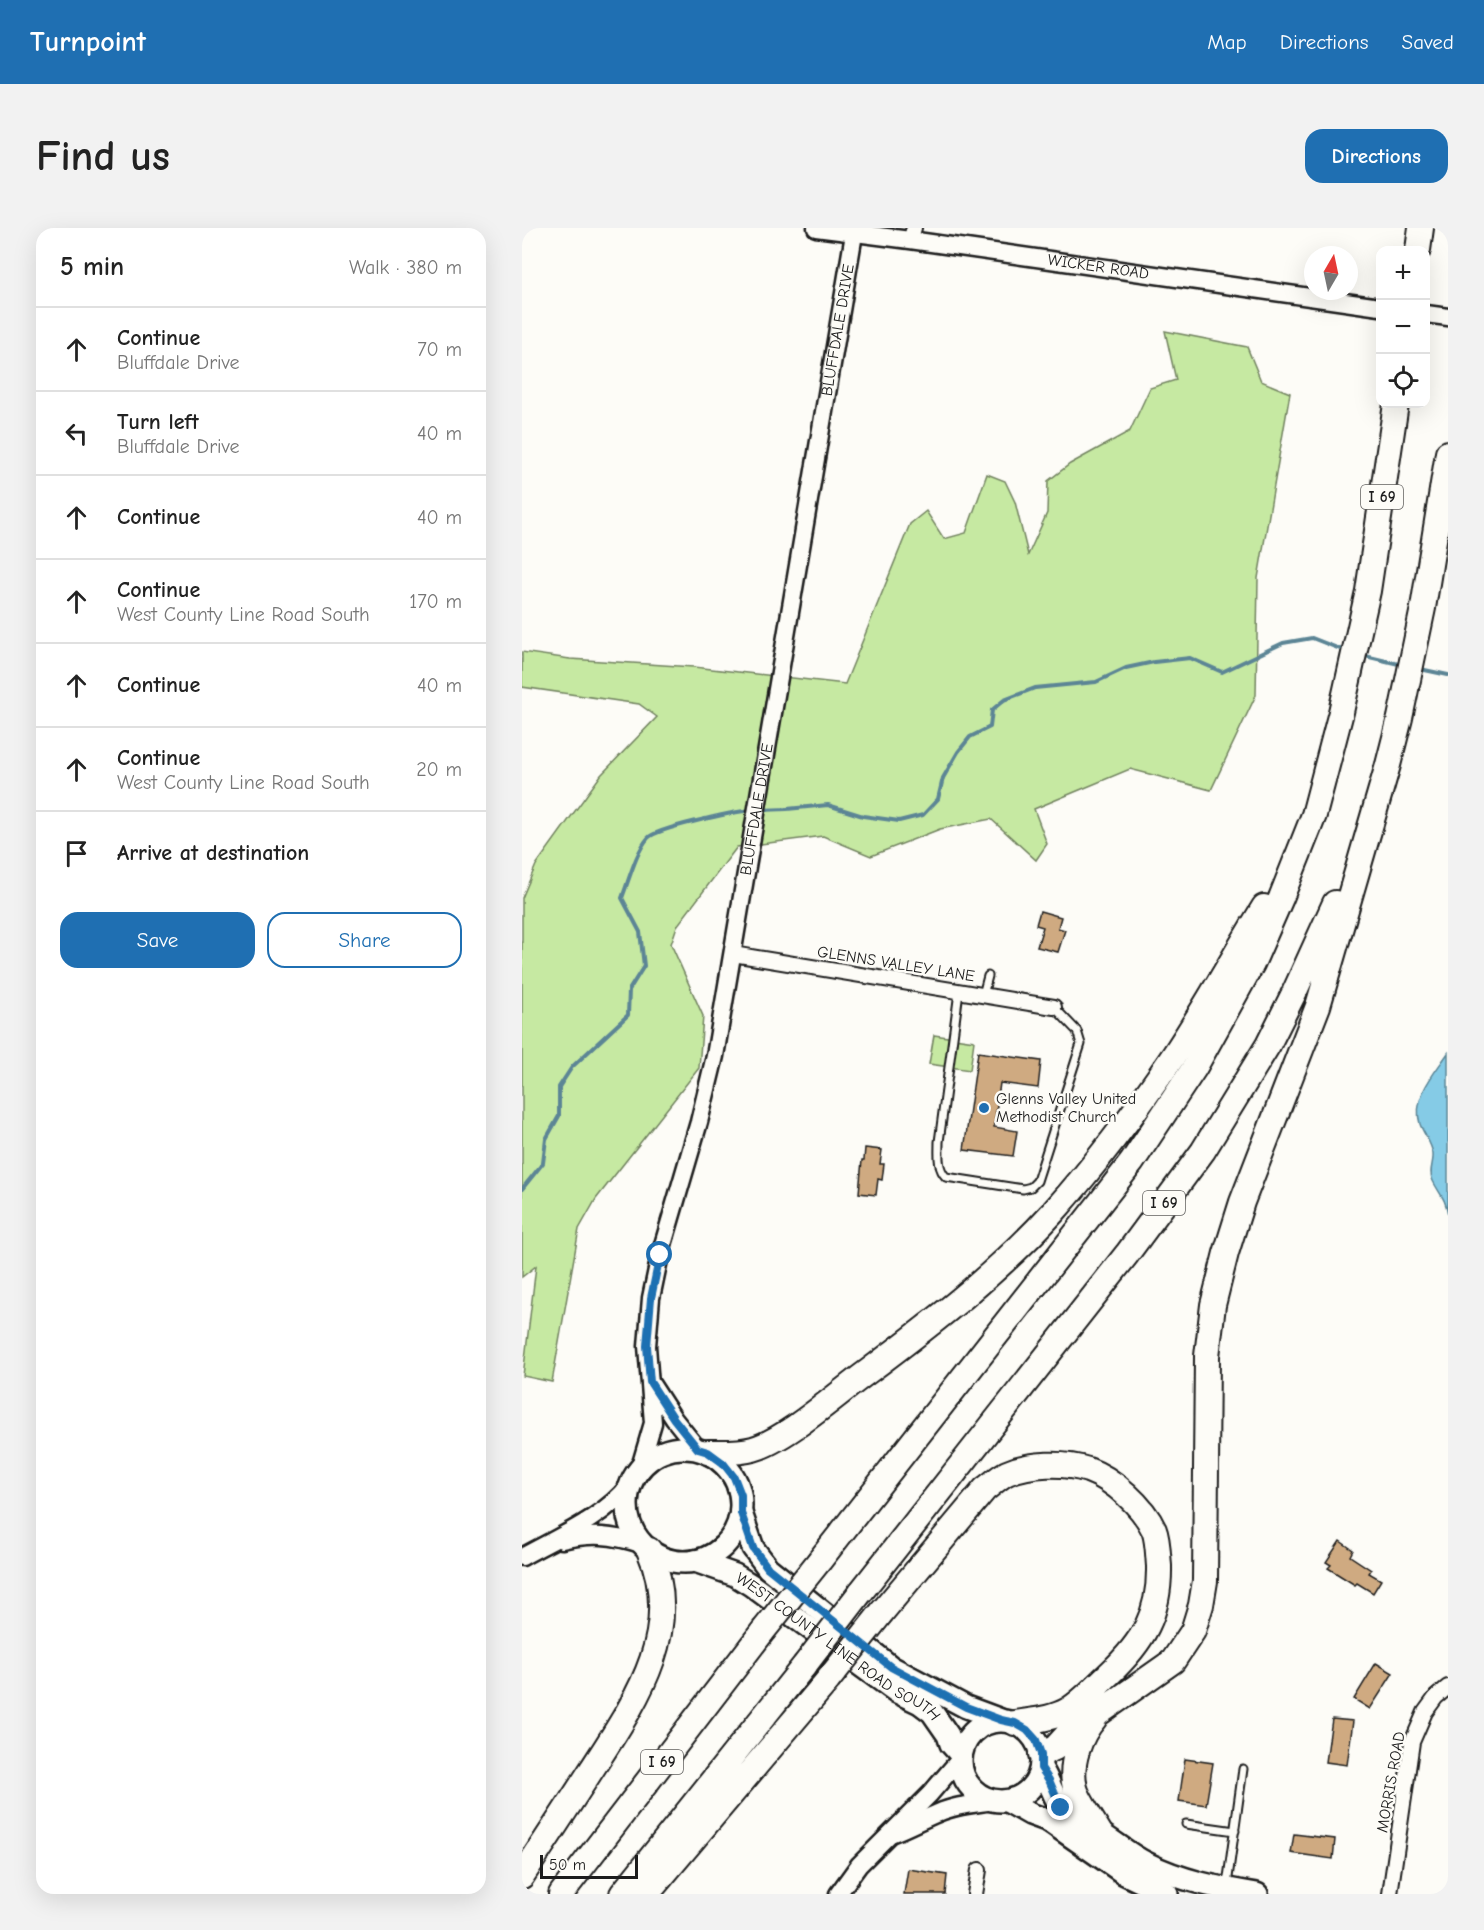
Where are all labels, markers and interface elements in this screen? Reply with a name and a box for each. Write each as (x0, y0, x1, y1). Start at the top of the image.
text: Turnpoint (30, 26, 146, 58)
text: Map (1207, 30, 1247, 54)
text: Directions (1280, 30, 1369, 54)
text: Saved (1402, 30, 1454, 54)
button: Directions (1305, 129, 1448, 183)
text: Find us (36, 132, 170, 181)
north arrow (1304, 246, 1358, 300)
map controls (1376, 246, 1430, 408)
button: + (1376, 246, 1430, 300)
street label: WICKER ROAD (1046, 251, 1150, 283)
text: 5 min (60, 252, 124, 282)
text: Walk · 380 m (349, 256, 462, 279)
street label: BLUFFDALE DRIVE (818, 262, 858, 397)
button: − (1376, 300, 1430, 354)
text: Continue (117, 325, 200, 351)
icon: ahead (60, 333, 93, 366)
text: 70 m (417, 338, 462, 361)
text: Bluffdale Drive (117, 351, 240, 374)
button: locate (1376, 354, 1430, 408)
text: Turn left (117, 409, 199, 435)
icon: left (60, 417, 93, 450)
text: 40 m (417, 422, 462, 445)
text: Bluffdale Drive (117, 435, 240, 458)
road number: I 69 (1361, 485, 1403, 509)
icon: ahead (60, 501, 93, 534)
text: Continue (117, 504, 200, 530)
text: 40 m (417, 506, 462, 529)
text: Continue (117, 577, 200, 603)
icon: ahead (60, 585, 93, 618)
text: 170 m (409, 590, 462, 613)
text: West County Line Road South (117, 603, 370, 626)
icon: ahead (60, 669, 93, 702)
text: Continue (117, 672, 200, 698)
text: 40 m (417, 674, 462, 697)
street label: BLUFFDALE DRIVE (737, 742, 777, 877)
text: Continue (117, 745, 200, 771)
icon: ahead (60, 753, 93, 786)
text: 20 m (416, 758, 462, 781)
text: West County Line Road South (117, 771, 370, 794)
icon: arrive (60, 837, 93, 870)
text: Arrive at destination (117, 840, 309, 866)
button: Save (60, 912, 255, 968)
button: Share (267, 912, 462, 968)
street label: GLENNS VALLEY LANE (816, 943, 976, 985)
place label: Glenns Valley United Methodist Church (996, 1090, 1136, 1126)
marker: Glenns Valley United Methodist Church (977, 1101, 991, 1115)
road number: I 69 (1143, 1191, 1185, 1215)
route start (646, 1241, 672, 1267)
street label: WEST COUNTY LINE ROAD SOUTH (733, 1569, 944, 1724)
street label: MORRIS ROAD (1373, 1730, 1409, 1834)
road number: I 69 (641, 1750, 683, 1774)
route end (1047, 1794, 1073, 1820)
scale bar (540, 1852, 638, 1880)
text: 50 m (549, 1856, 586, 1874)

